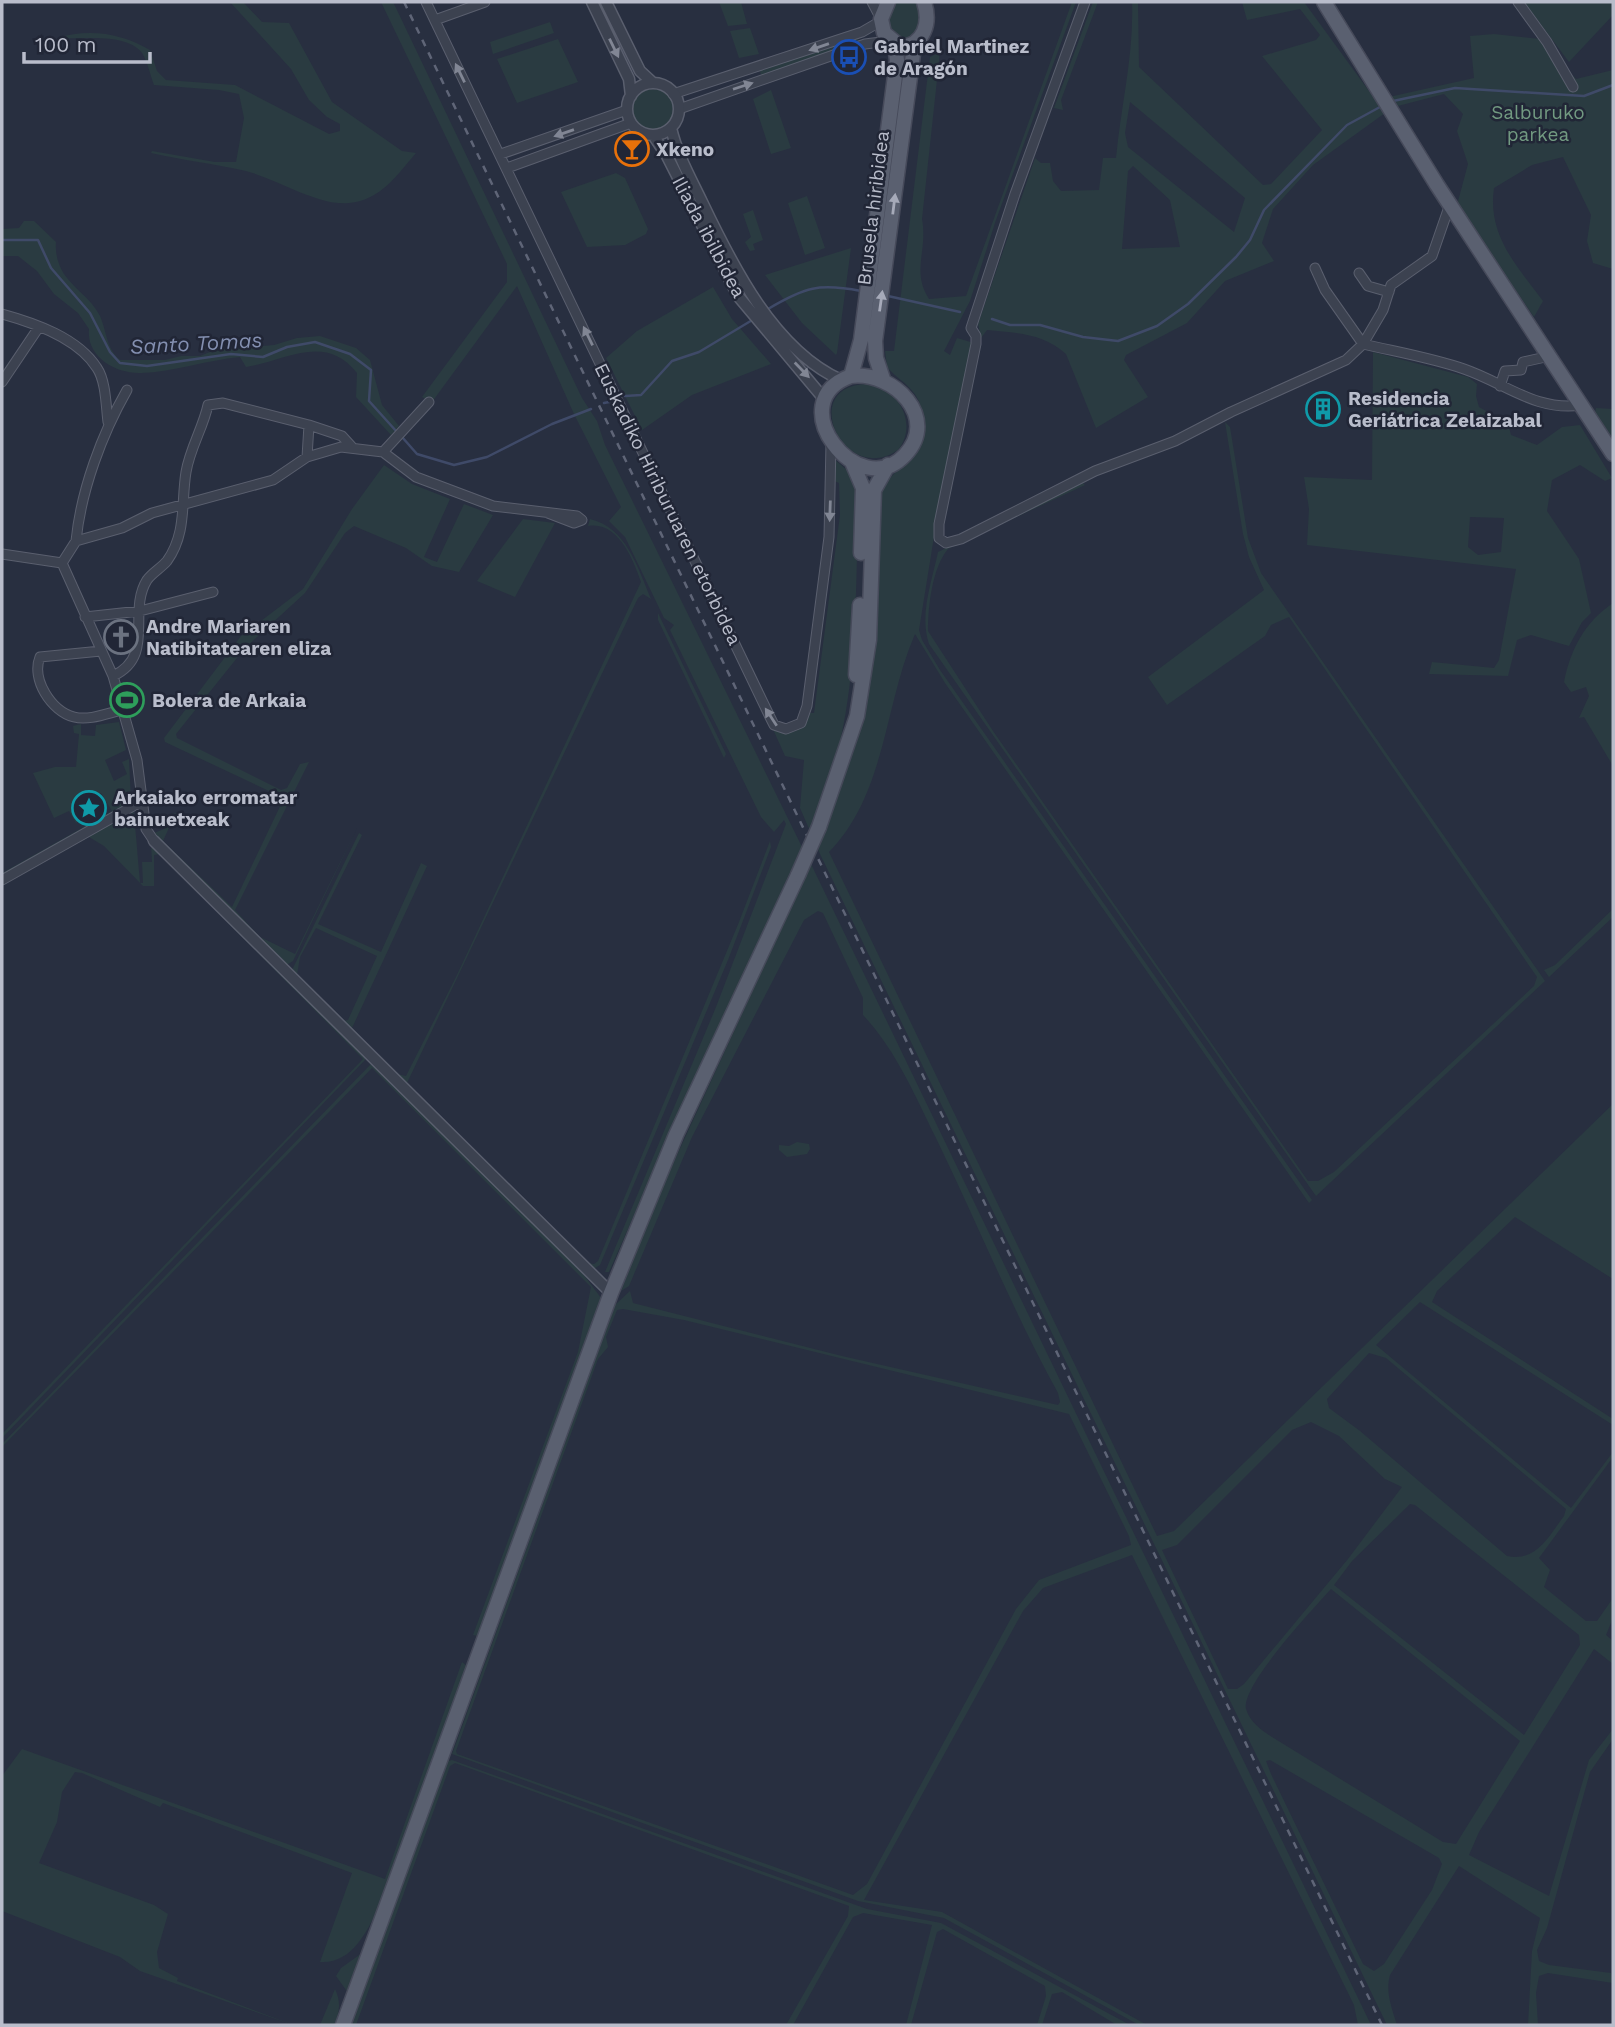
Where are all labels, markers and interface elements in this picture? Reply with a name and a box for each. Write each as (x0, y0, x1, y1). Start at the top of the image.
scale bar (24, 21, 150, 65)
text: 100 m (35, 32, 97, 57)
place label: Gabriel Martinez de Aragón (874, 35, 1030, 80)
one-way arrow (609, 38, 620, 58)
bus stop icon: Gabriel Martinez de Aragón (830, 38, 868, 76)
one-way arrow (808, 42, 829, 53)
one-way arrow (455, 63, 466, 83)
one-way arrow (733, 80, 754, 91)
park label: Salburuko parkea (1491, 101, 1585, 146)
one-way arrow (553, 128, 574, 139)
street label: Brusela hiribidea (852, 129, 894, 287)
bar icon: Xkeno (613, 130, 651, 168)
place label: Xkeno (656, 138, 714, 161)
street label: Iliada ibilbidea (667, 172, 751, 302)
one-way arrow (888, 192, 899, 214)
one-way arrow (875, 290, 886, 312)
one-way arrow (582, 325, 593, 346)
water label: Santo Tomas (129, 327, 263, 359)
street label: Euskadiko Hiriburuaren etorbidea (590, 359, 747, 649)
one-way arrow (793, 362, 810, 379)
place label: Residencia Geriátrica Zelaizabal (1348, 387, 1542, 432)
building icon: Residencia Geriátrica Zelaizabal (1304, 390, 1342, 428)
one-way arrow (824, 500, 836, 522)
place label: Andre Mariaren Natibitatearen eliza (146, 615, 331, 660)
church icon: Andre Mariaren Natibitatearen eliza (102, 618, 140, 656)
sports icon: Bolera de Arkaia (108, 681, 146, 719)
place label: Bolera de Arkaia (152, 689, 306, 712)
one-way arrow (765, 707, 778, 727)
place label: Arkaiako erromatar bainuetxeak (114, 786, 298, 831)
place icon: Arkaiako erromatar bainuetxeak (70, 789, 108, 827)

